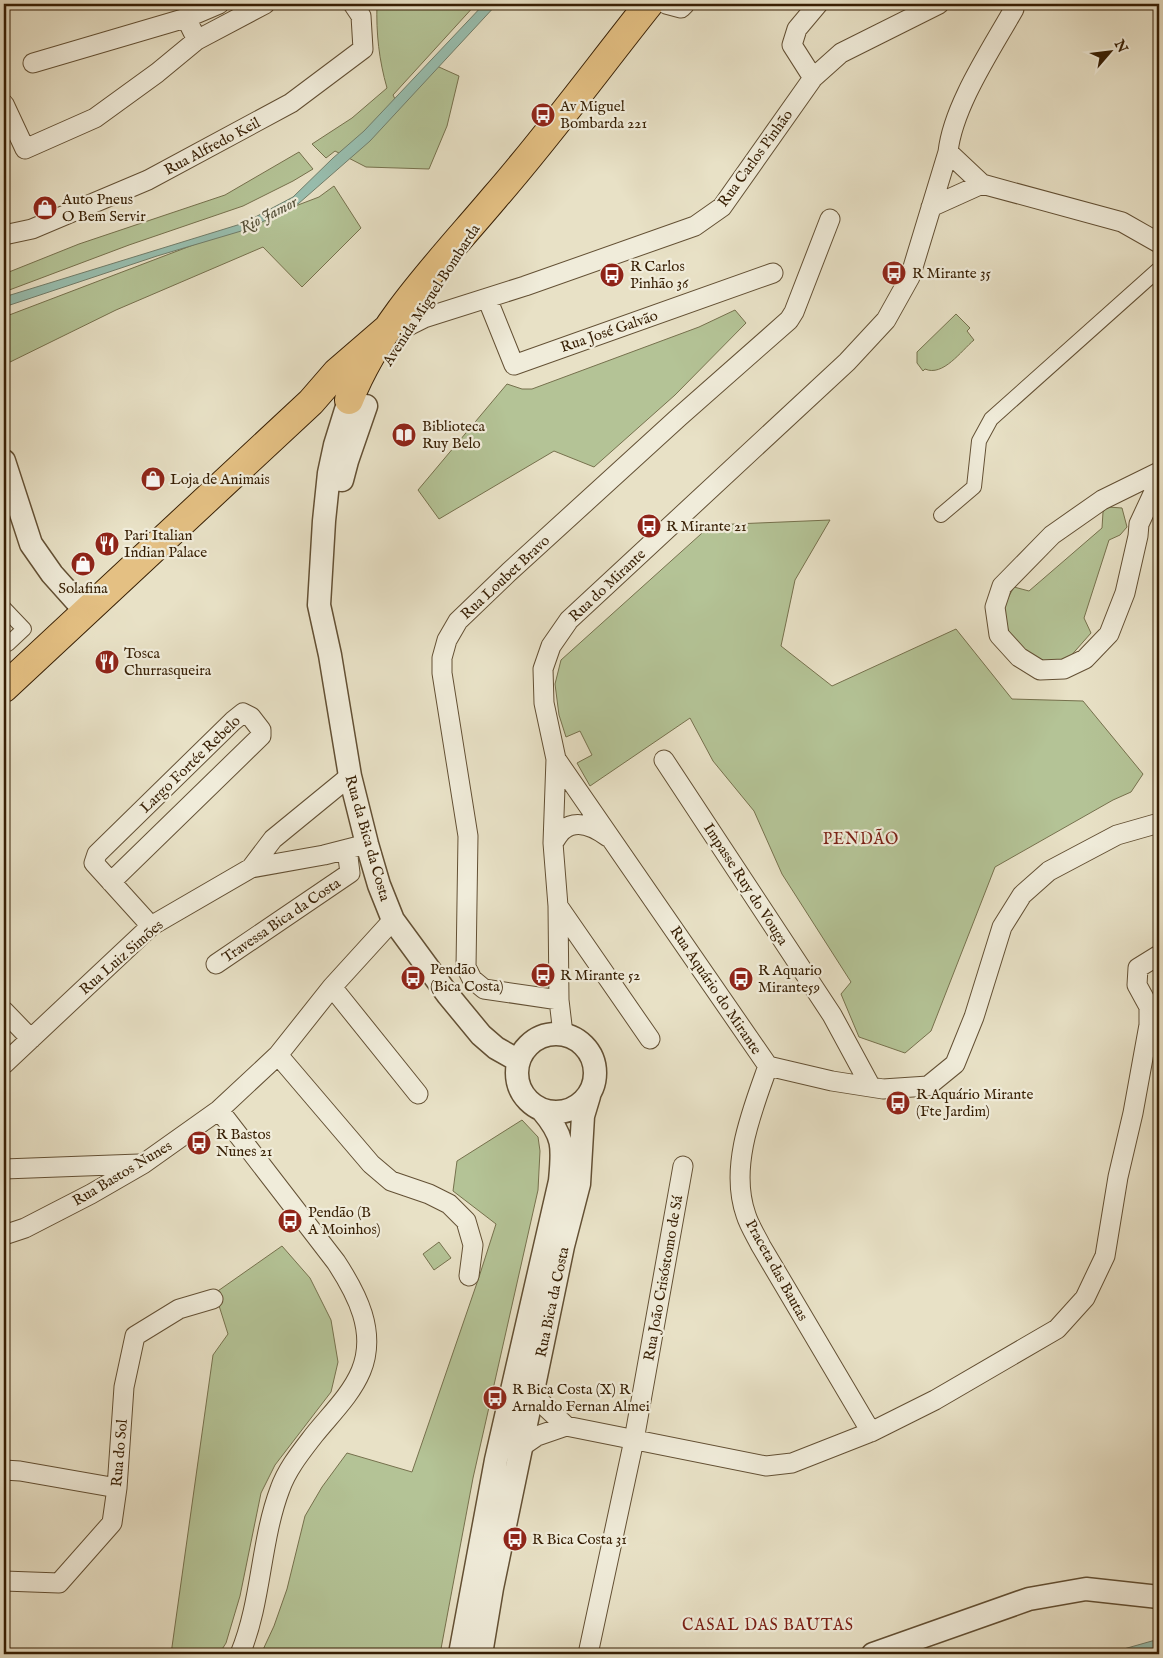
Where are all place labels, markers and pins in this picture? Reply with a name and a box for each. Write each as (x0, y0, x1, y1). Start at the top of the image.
place label: Av Miguel Bombarda 221 (559, 97, 647, 133)
bus stop icon: Av Miguel Bombarda 221 (530, 102, 556, 128)
place label: Auto Pneus O Bem Servir (61, 190, 146, 226)
shop icon: Auto Pneus O Bem Servir (32, 195, 58, 221)
place label: R Carlos Pinhão 36 (630, 257, 689, 293)
bus stop icon: R Mirante 35 (881, 260, 907, 286)
bus stop icon: R Carlos Pinhão 36 (599, 262, 625, 288)
place label: R Mirante 35 (912, 264, 992, 283)
place label: Biblioteca Ruy Belo (422, 417, 485, 453)
library icon: Biblioteca Ruy Belo (391, 422, 417, 448)
shop icon: Loja de Animais (140, 466, 166, 492)
place label: Loja de Animais (170, 470, 270, 489)
bus stop icon: R Mirante 21 (636, 513, 662, 539)
place label: R Mirante 21 (666, 517, 747, 536)
place label: Pari Italian Indian Palace (124, 526, 207, 562)
restaurant icon: Pari Italian Indian Palace (94, 531, 120, 557)
shop icon: Solafina (70, 551, 96, 577)
place label: Solafina (58, 579, 108, 598)
place label: Tosca Churrasqueira (124, 644, 212, 680)
restaurant icon: Tosca Churrasqueira (94, 649, 120, 675)
place label: Pendão (Bica Costa) (430, 960, 504, 996)
place label: R Aquario Mirante59 (758, 961, 822, 997)
bus stop icon: R Mirante 52 (530, 962, 556, 988)
bus stop icon: Pendão (Bica Costa) (400, 965, 426, 991)
place label: R Mirante 52 (560, 966, 640, 985)
bus stop icon: R Aquario Mirante59 (728, 966, 754, 992)
place label: R Aquário Mirante (Fte Jardim) (916, 1085, 1033, 1121)
bus stop icon: R Aquário Mirante (Fte Jardim) (885, 1090, 911, 1116)
place label: R Bastos Nunes 21 (216, 1125, 272, 1161)
bus stop icon: R Bastos Nunes 21 (186, 1130, 212, 1156)
place label: Pendão (B A Moinhos) (307, 1203, 381, 1239)
bus stop icon: Pendão (B A Moinhos) (277, 1208, 303, 1234)
place label: R Bica Costa (X) R Arnaldo Fernan Almei (511, 1380, 650, 1416)
bus stop icon: R Bica Costa (X) R Arnaldo Fernan Almei (482, 1385, 508, 1411)
bus stop icon: R Bica Costa 31 (502, 1526, 528, 1552)
place label: R Bica Costa 31 (532, 1530, 627, 1549)

